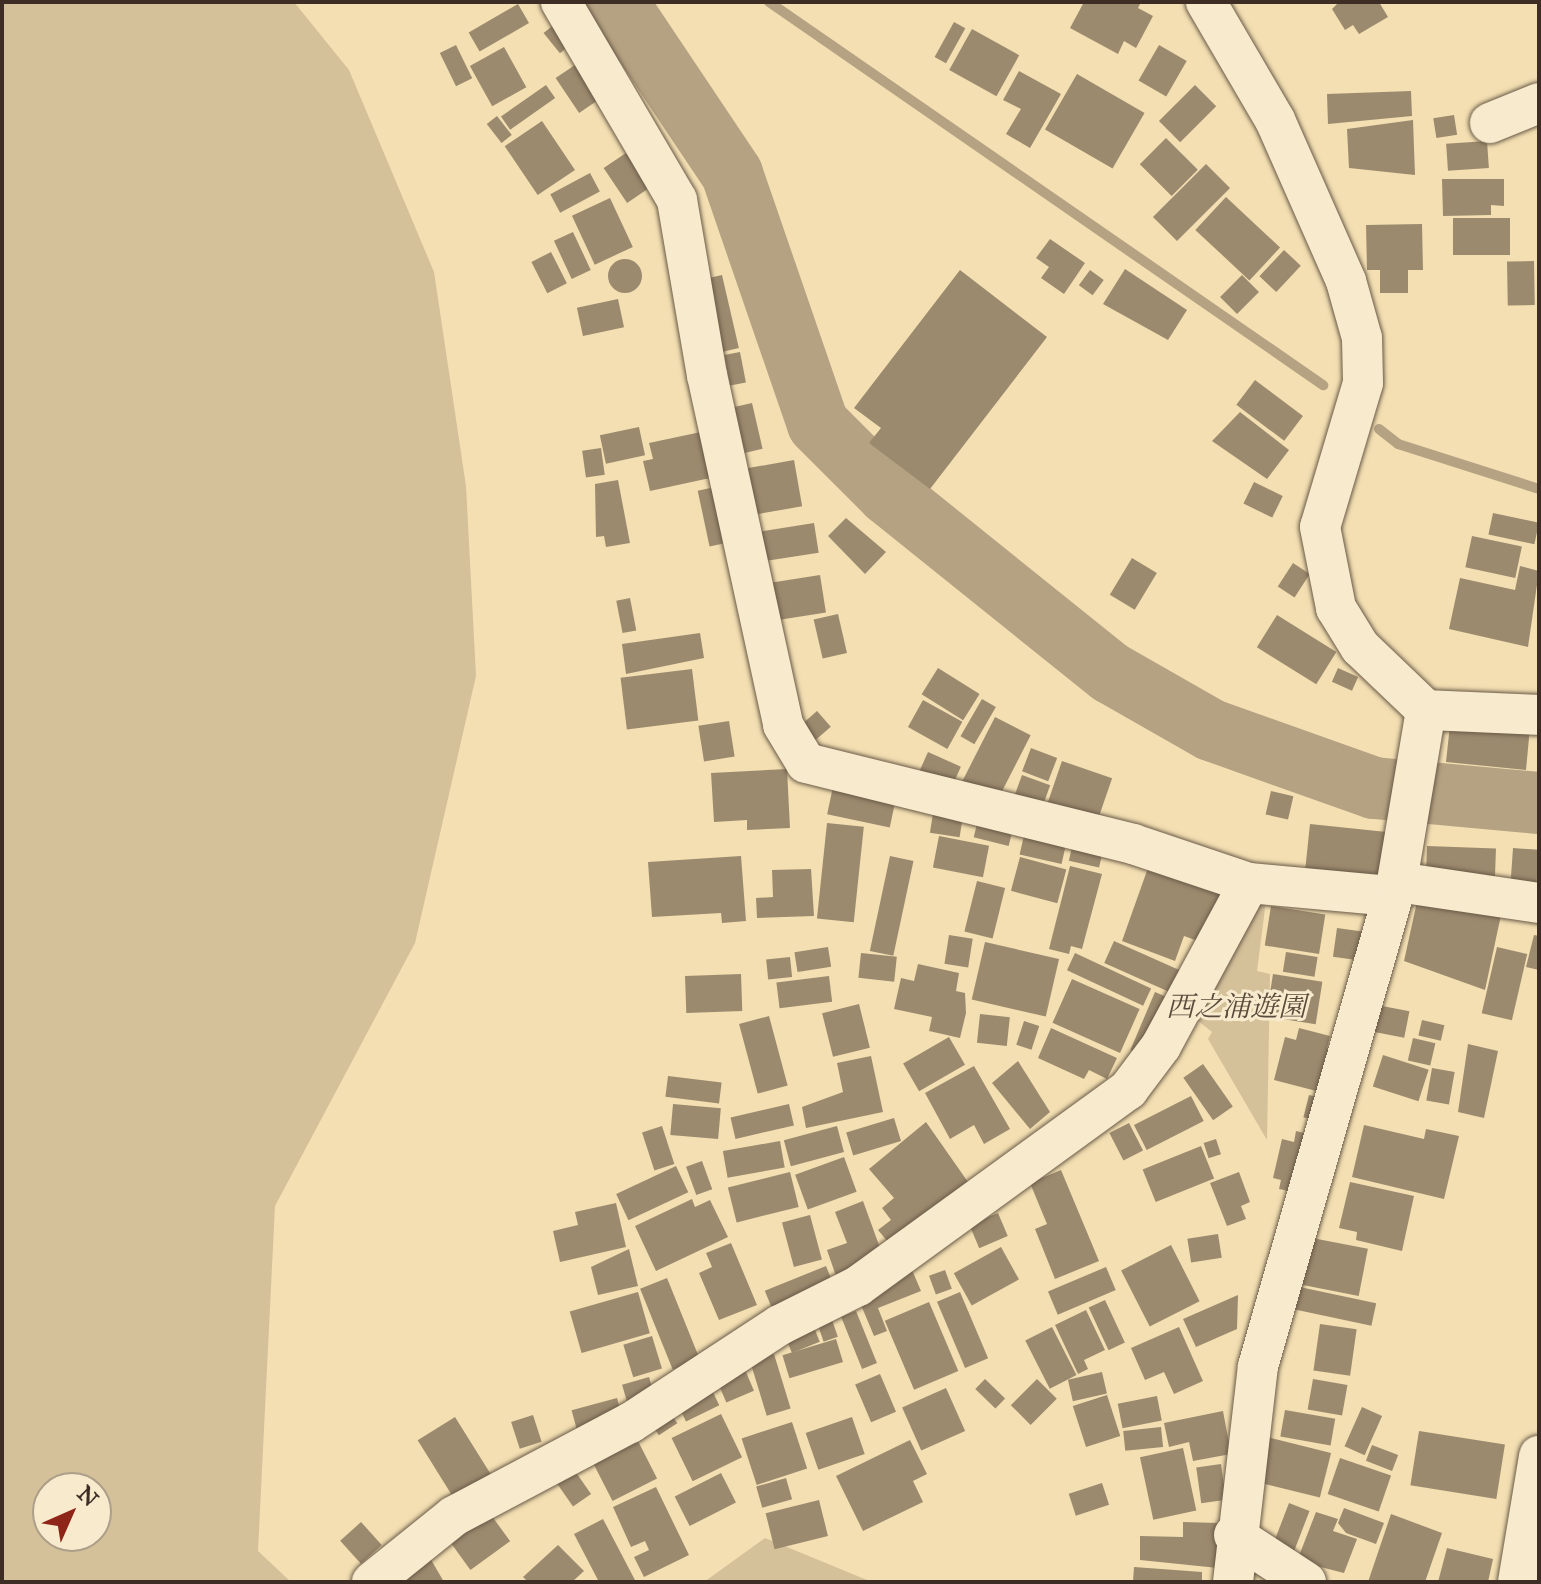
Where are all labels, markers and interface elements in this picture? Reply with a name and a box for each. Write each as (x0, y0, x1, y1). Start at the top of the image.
park label: 西之浦遊園 (1166, 990, 1306, 1024)
north arrow (32, 1472, 112, 1552)
text: N (72, 1480, 104, 1512)

